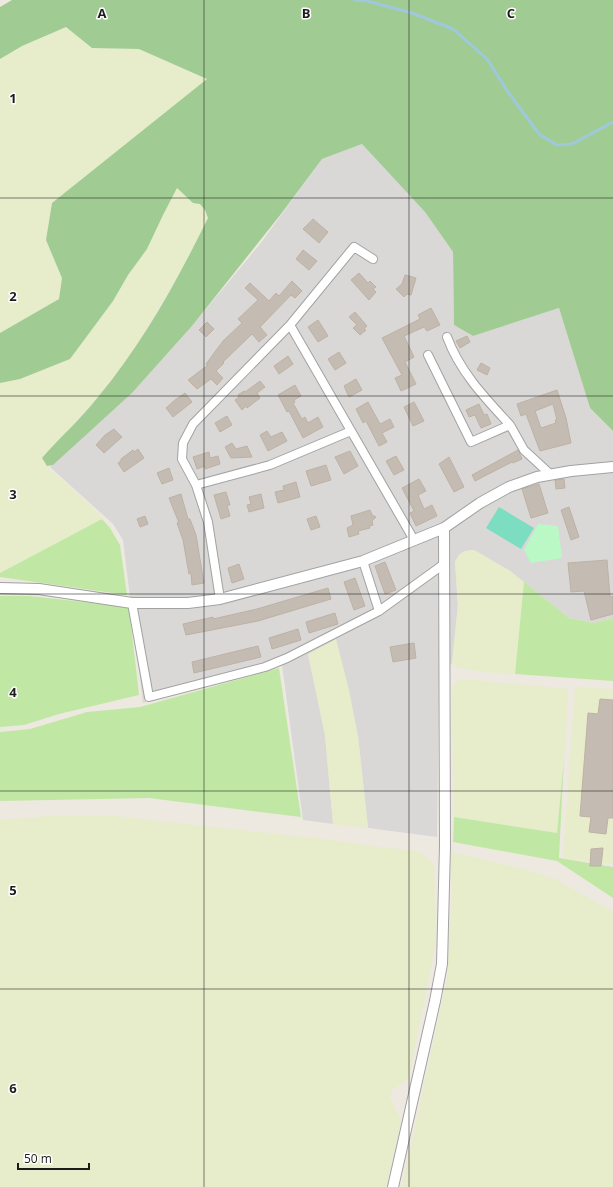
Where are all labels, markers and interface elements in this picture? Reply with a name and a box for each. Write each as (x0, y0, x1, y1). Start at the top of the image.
text: A (98, 4, 107, 22)
text: B (302, 4, 311, 22)
text: C (507, 4, 515, 22)
text: 1 (9, 89, 17, 107)
text: 2 (9, 287, 17, 305)
text: 3 (9, 485, 17, 503)
text: 4 (9, 683, 17, 701)
text: 5 (9, 881, 17, 899)
text: 6 (9, 1079, 17, 1097)
scale bar (18, 1145, 89, 1171)
text: 50 m (24, 1150, 52, 1167)

